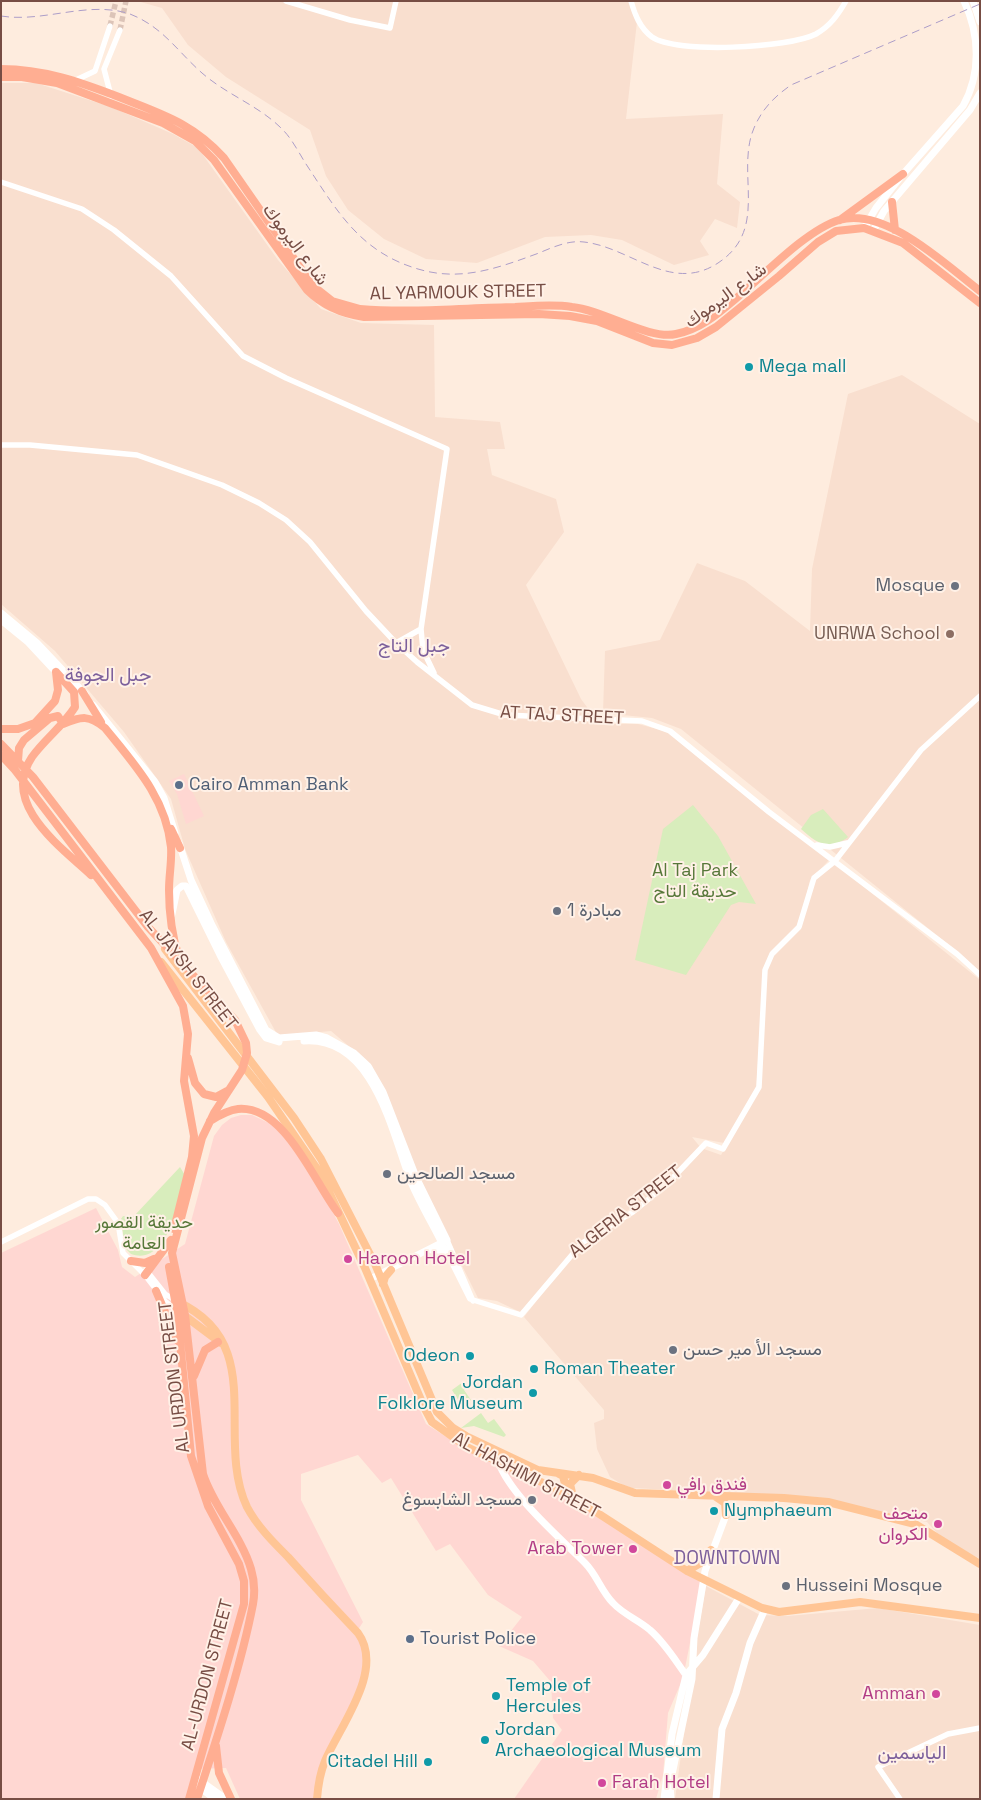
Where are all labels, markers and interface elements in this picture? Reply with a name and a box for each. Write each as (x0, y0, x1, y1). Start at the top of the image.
street label: شارع اليرموك (257, 200, 333, 290)
street label: شارع اليرموك (681, 259, 771, 333)
street label: AL YARMOUK STREET (370, 281, 546, 305)
place label: Mega mall (759, 356, 846, 378)
marker: Mega mall (743, 361, 755, 373)
place label: Mosque (876, 575, 945, 597)
marker: Mosque (949, 580, 961, 592)
place label: UNRWA School (814, 623, 940, 645)
marker: UNRWA School (944, 628, 956, 640)
district label: جبل التاج (378, 636, 450, 658)
district label: جبل الجوفة (65, 665, 151, 687)
street label: AT TAJ STREET (499, 702, 625, 730)
place label: Cairo Amman Bank (189, 774, 349, 796)
marker: Cairo Amman Bank (173, 779, 185, 791)
park label: Al Taj Park حديقة التاج (652, 860, 738, 902)
place label: مبادرة 1 (567, 900, 621, 922)
street label: AL JAYSH STREET (134, 905, 242, 1035)
marker: مبادرة 1 (551, 905, 563, 917)
street label: ALGERIA STREET (565, 1161, 687, 1263)
place label: مسجد الصالحين (397, 1163, 515, 1185)
marker: مسجد الصالحين (381, 1168, 393, 1180)
park label: حديقة القصور العامة (95, 1212, 193, 1254)
place label: Haroon Hotel (358, 1248, 470, 1270)
marker: Haroon Hotel (342, 1253, 354, 1265)
street label: AL URDON STREET (155, 1300, 195, 1454)
place label: مسجد الأ مير حسن (683, 1339, 822, 1361)
marker: مسجد الأ مير حسن (667, 1344, 679, 1356)
place label: Odeon (404, 1345, 460, 1367)
marker: Odeon (464, 1350, 476, 1362)
place label: Roman Theater (544, 1358, 675, 1380)
marker: Roman Theater (528, 1363, 540, 1375)
place label: Jordan Folklore Museum (378, 1372, 523, 1415)
marker: Jordan Folklore Museum (527, 1387, 539, 1399)
street label: AL HASHIMI STREET (449, 1428, 603, 1524)
place label: فندق رافي (677, 1474, 747, 1496)
marker: فندق رافي (661, 1479, 673, 1491)
place label: مسجد الشابسوغ (402, 1489, 522, 1511)
marker: مسجد الشابسوغ (526, 1494, 538, 1506)
place label: Nymphaeum (724, 1500, 832, 1522)
place label: متحف الكروان (878, 1503, 928, 1546)
marker: Nymphaeum (708, 1505, 720, 1517)
marker: متحف الكروان (932, 1518, 944, 1530)
place label: Arab Tower (527, 1538, 623, 1560)
marker: Arab Tower (627, 1543, 639, 1555)
district label: DOWNTOWN (669, 1548, 785, 1570)
place label: Husseini Mosque (796, 1575, 942, 1597)
marker: Husseini Mosque (780, 1580, 792, 1592)
street label: AL-URDON STREET (177, 1597, 239, 1753)
place label: Tourist Police (420, 1628, 536, 1650)
marker: Tourist Police (404, 1633, 416, 1645)
place label: Temple of Hercules (506, 1675, 591, 1718)
place label: Amman (862, 1683, 926, 1705)
marker: Amman (930, 1688, 942, 1700)
marker: Temple of Hercules (490, 1690, 502, 1702)
place label: Jordan Archaeological Museum (495, 1719, 701, 1762)
marker: Jordan Archaeological Museum (479, 1734, 491, 1746)
district label: الياسمين (878, 1743, 946, 1765)
place label: Citadel Hill (327, 1751, 418, 1773)
marker: Citadel Hill (422, 1756, 434, 1768)
place label: Farah Hotel (612, 1772, 710, 1794)
marker: Farah Hotel (596, 1777, 608, 1789)

